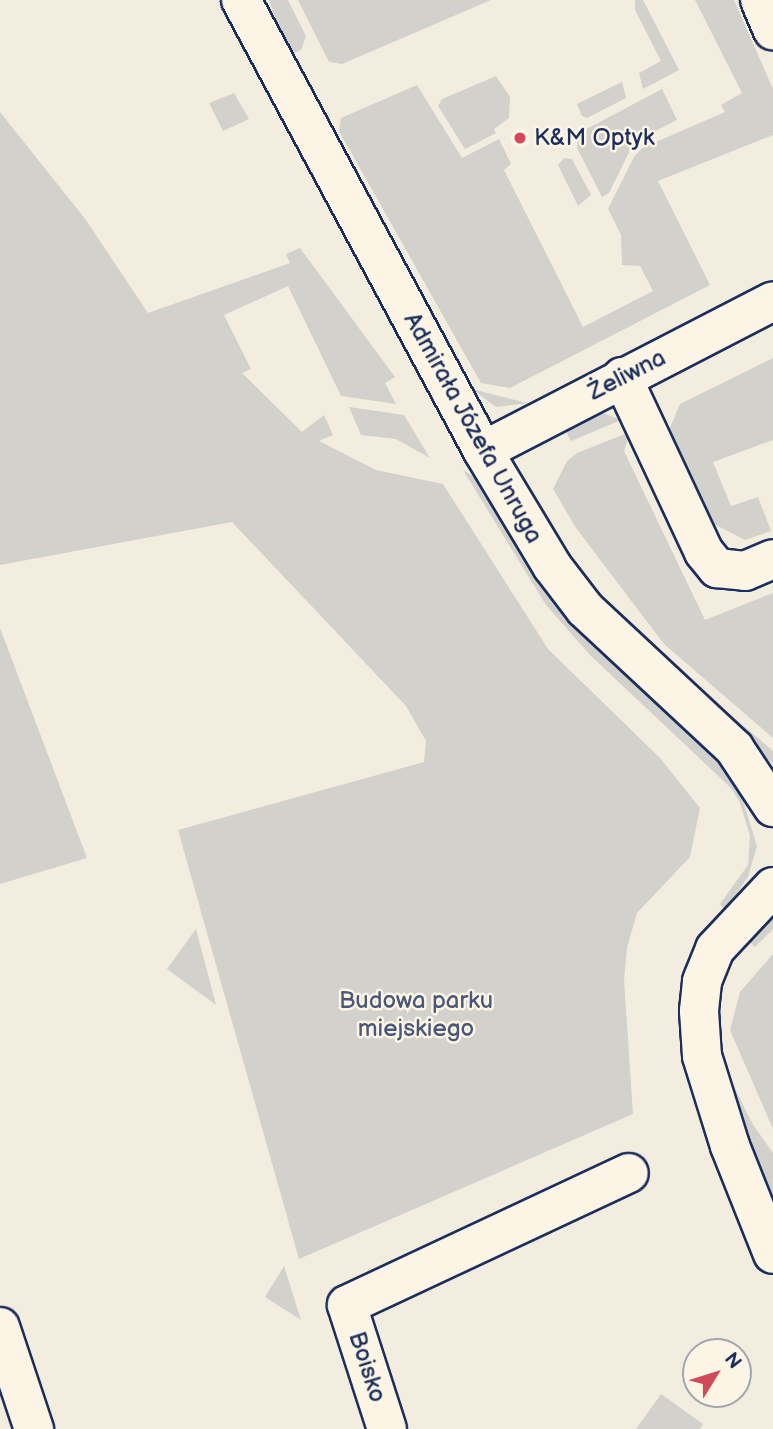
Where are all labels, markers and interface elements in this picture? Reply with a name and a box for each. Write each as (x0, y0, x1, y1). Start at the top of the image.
place label: K&M Optyk (534, 124, 654, 152)
marker: K&M Optyk (512, 130, 528, 146)
street label: Admirała Józefa Unruga (397, 307, 549, 549)
street label: Żeliwna (583, 343, 671, 407)
park label: Budowa parku miejskiego (339, 987, 493, 1043)
street label: Boisko (342, 1328, 392, 1406)
north arrow (682, 1338, 752, 1408)
text: N (719, 1348, 746, 1374)

